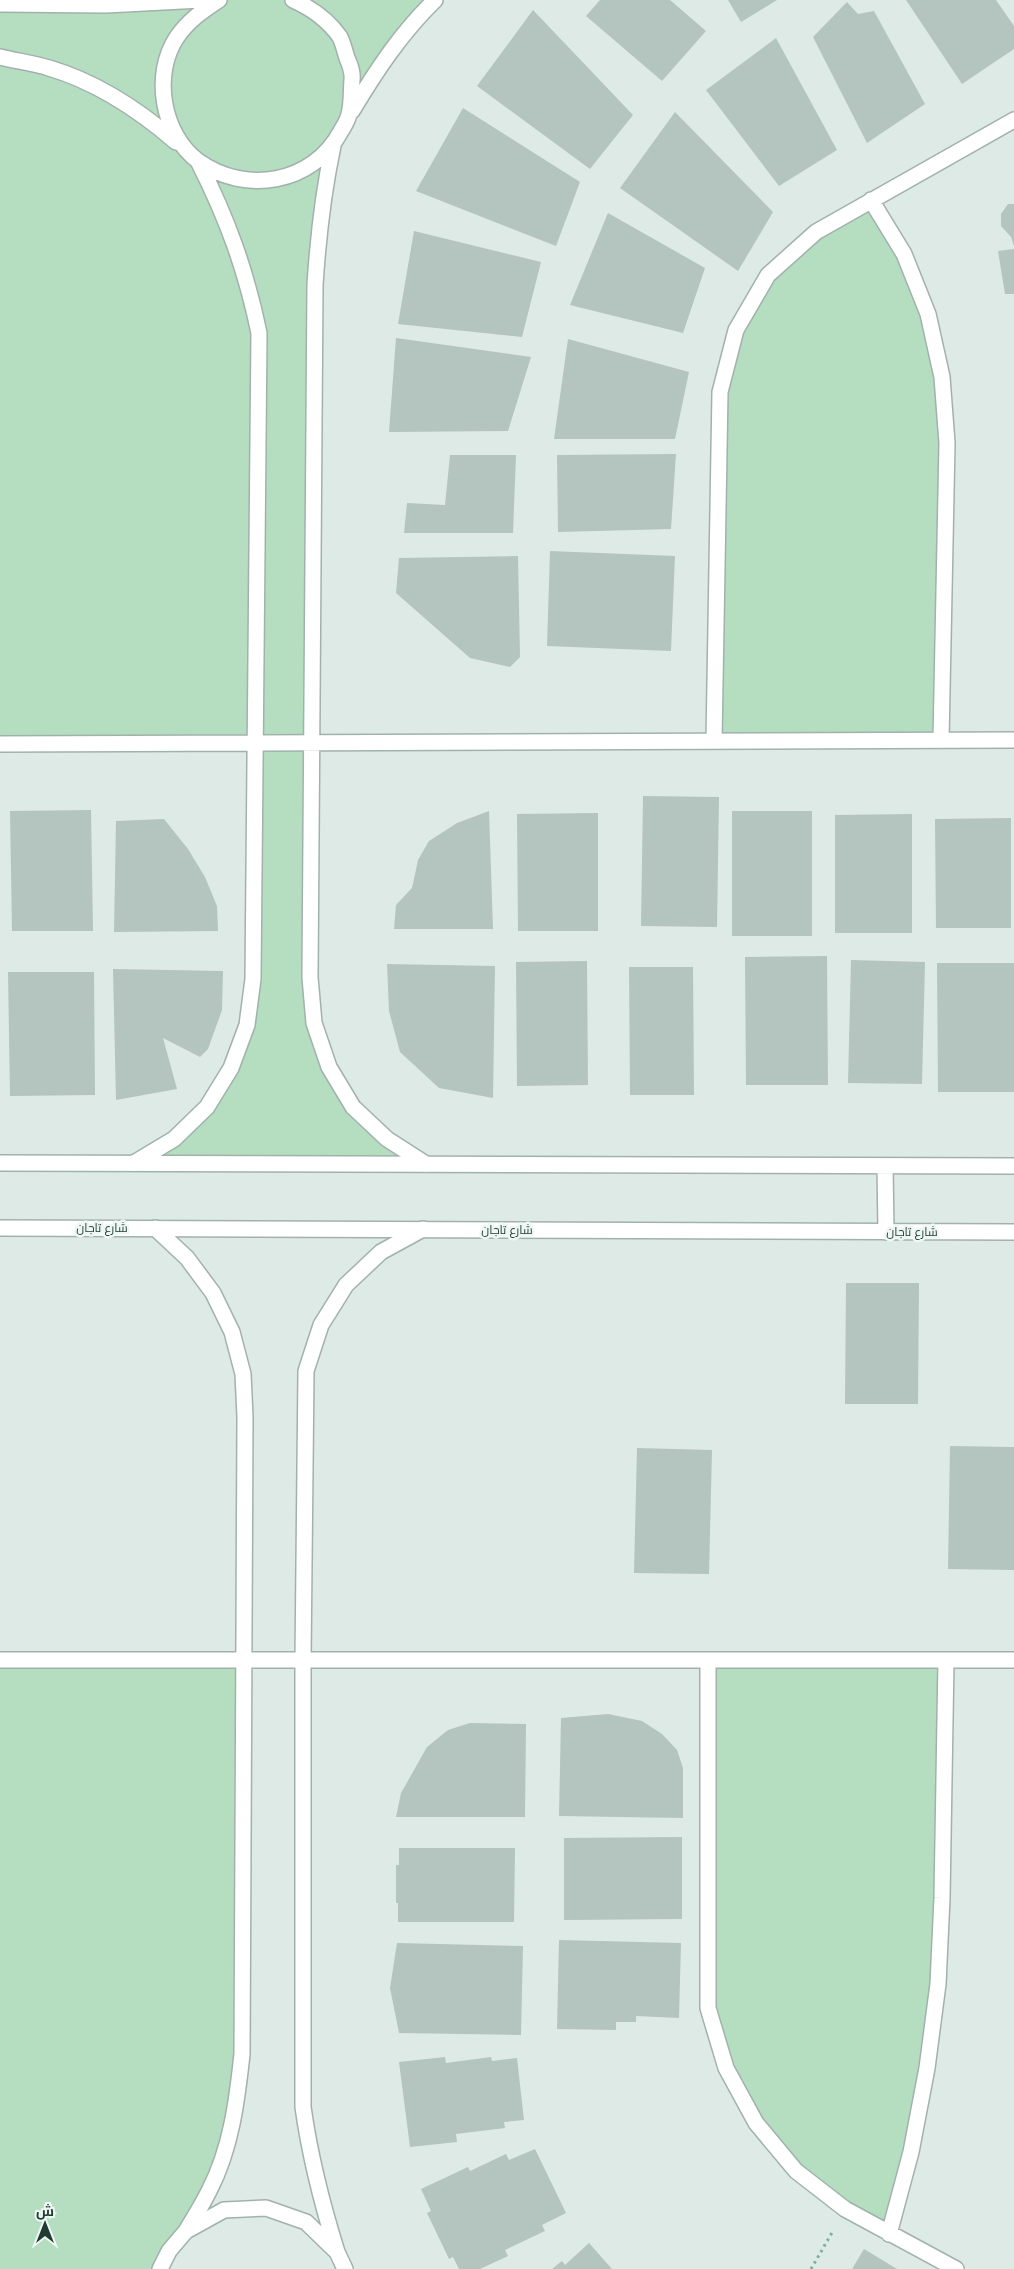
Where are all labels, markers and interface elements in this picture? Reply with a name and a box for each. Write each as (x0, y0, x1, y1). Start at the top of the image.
street label: شارع تاجان (76, 1221, 128, 1236)
street label: شارع تاجان (481, 1223, 533, 1238)
street label: شارع تاجان (886, 1225, 938, 1240)
north arrow (20, 2199, 70, 2249)
text: ش (36, 2203, 54, 2220)

